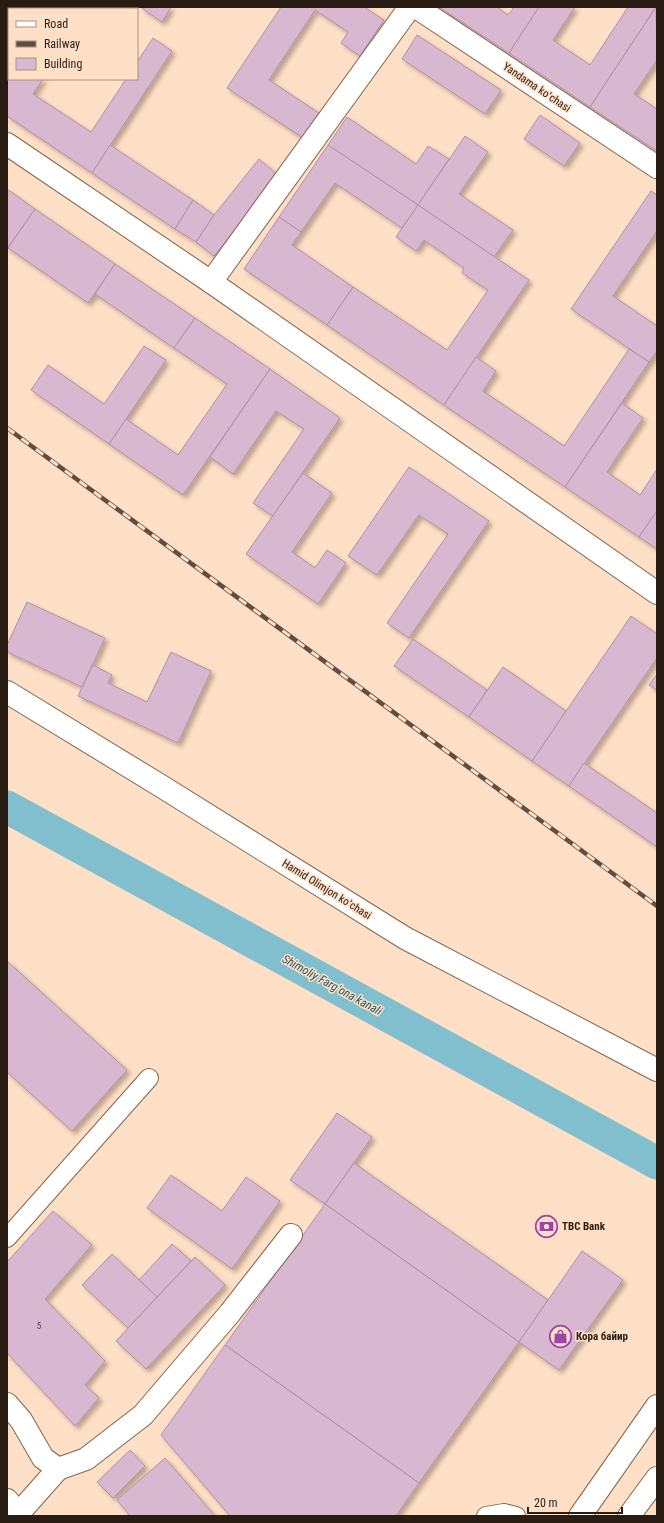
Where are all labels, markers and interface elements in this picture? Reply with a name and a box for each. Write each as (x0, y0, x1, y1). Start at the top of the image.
legend (8, 8, 138, 80)
text: Road (44, 17, 68, 31)
text: Railway (44, 37, 80, 51)
text: Building (44, 57, 82, 71)
street label: Yandama koʻchasi (500, 60, 573, 115)
street label: Hamid Olimjon koʻchasi (280, 857, 374, 922)
water label: Shimoliy Fargʻona kanali (280, 952, 385, 1018)
bank icon: TBC Bank (533, 1213, 559, 1239)
place label: TBC Bank (562, 1220, 606, 1233)
house number: 5 (37, 1321, 42, 1331)
shop icon: Кора байир (547, 1323, 573, 1349)
place label: Кора байир (576, 1330, 628, 1343)
scale bar (528, 1489, 622, 1515)
text: 20 m (534, 1496, 558, 1510)

